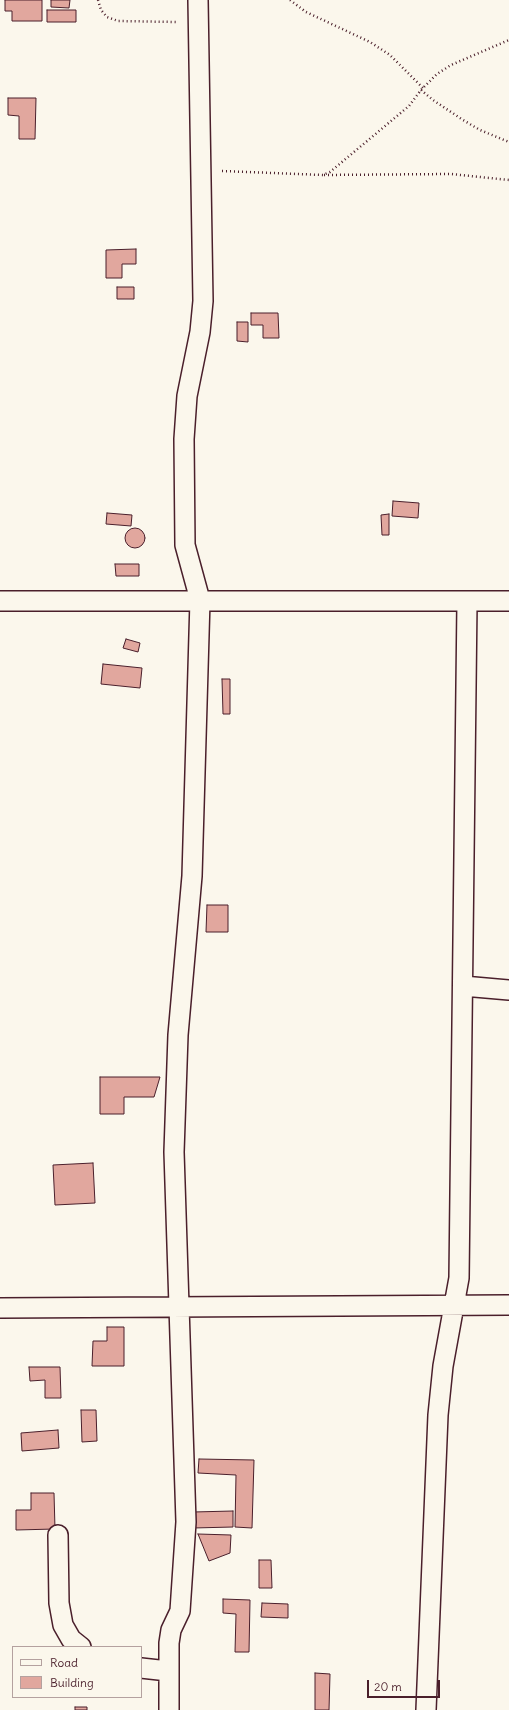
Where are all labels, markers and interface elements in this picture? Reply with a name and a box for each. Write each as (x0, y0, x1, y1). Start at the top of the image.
legend (12, 1646, 142, 1698)
text: Road (50, 1655, 78, 1670)
scale bar (369, 1672, 442, 1698)
text: Building (50, 1675, 94, 1690)
text: 20 m (374, 1679, 402, 1694)

